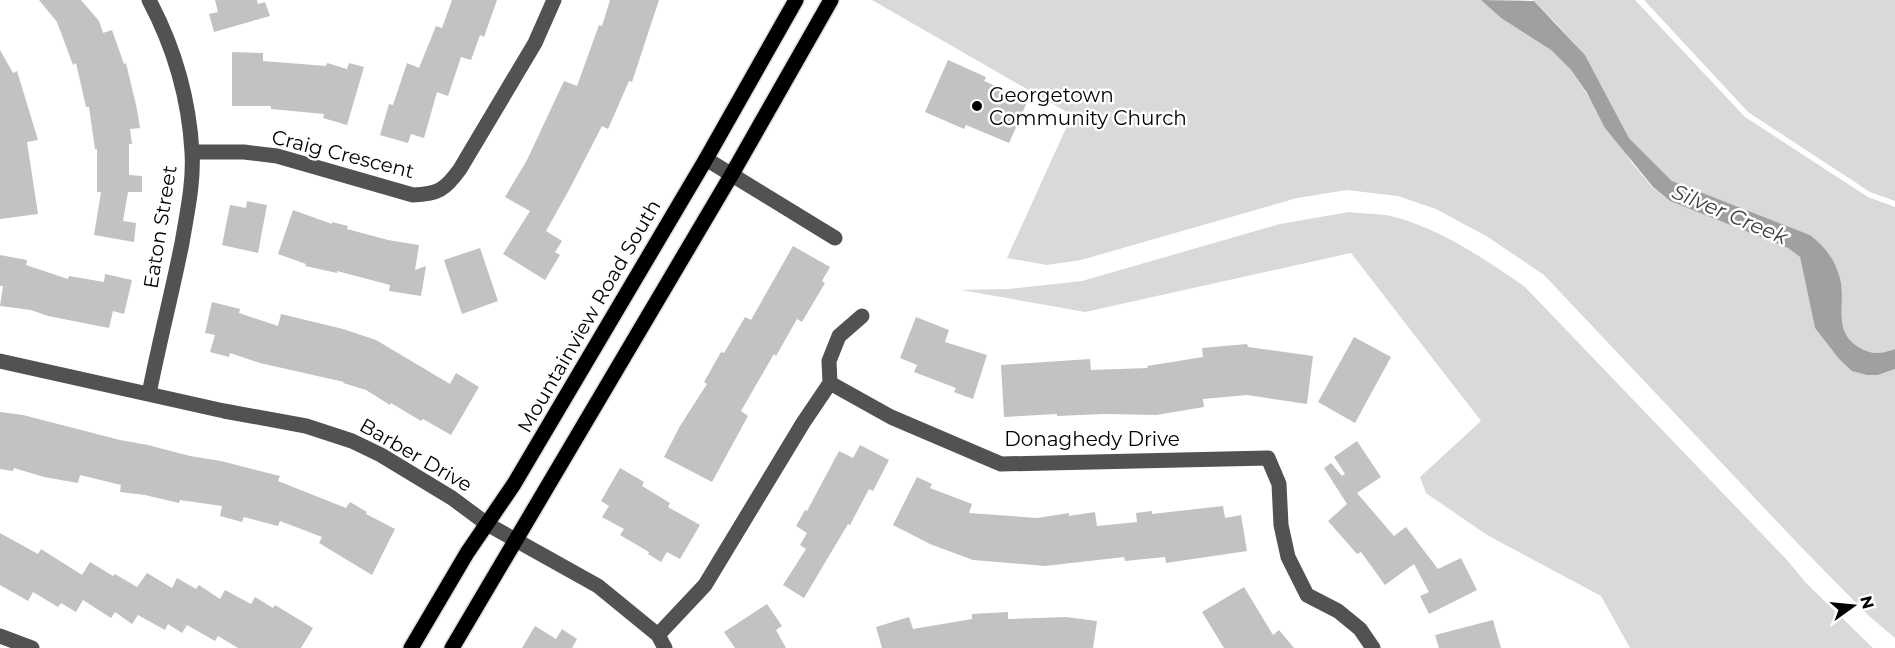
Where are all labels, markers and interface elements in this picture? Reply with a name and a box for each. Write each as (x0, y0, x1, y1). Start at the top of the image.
place label: Georgetown Community Church (989, 83, 1187, 130)
marker: Georgetown Community Church (970, 99, 984, 113)
street label: Craig Crescent (269, 125, 417, 183)
street label: Eaton Street (138, 164, 182, 290)
water label: Silver Creek (1669, 178, 1793, 250)
street label: Mountainview Road South (512, 195, 666, 437)
street label: Barber Drive (355, 413, 477, 497)
street label: Donaghedy Drive (1004, 427, 1180, 451)
north arrow (1823, 576, 1883, 636)
text: N (1856, 594, 1878, 611)

